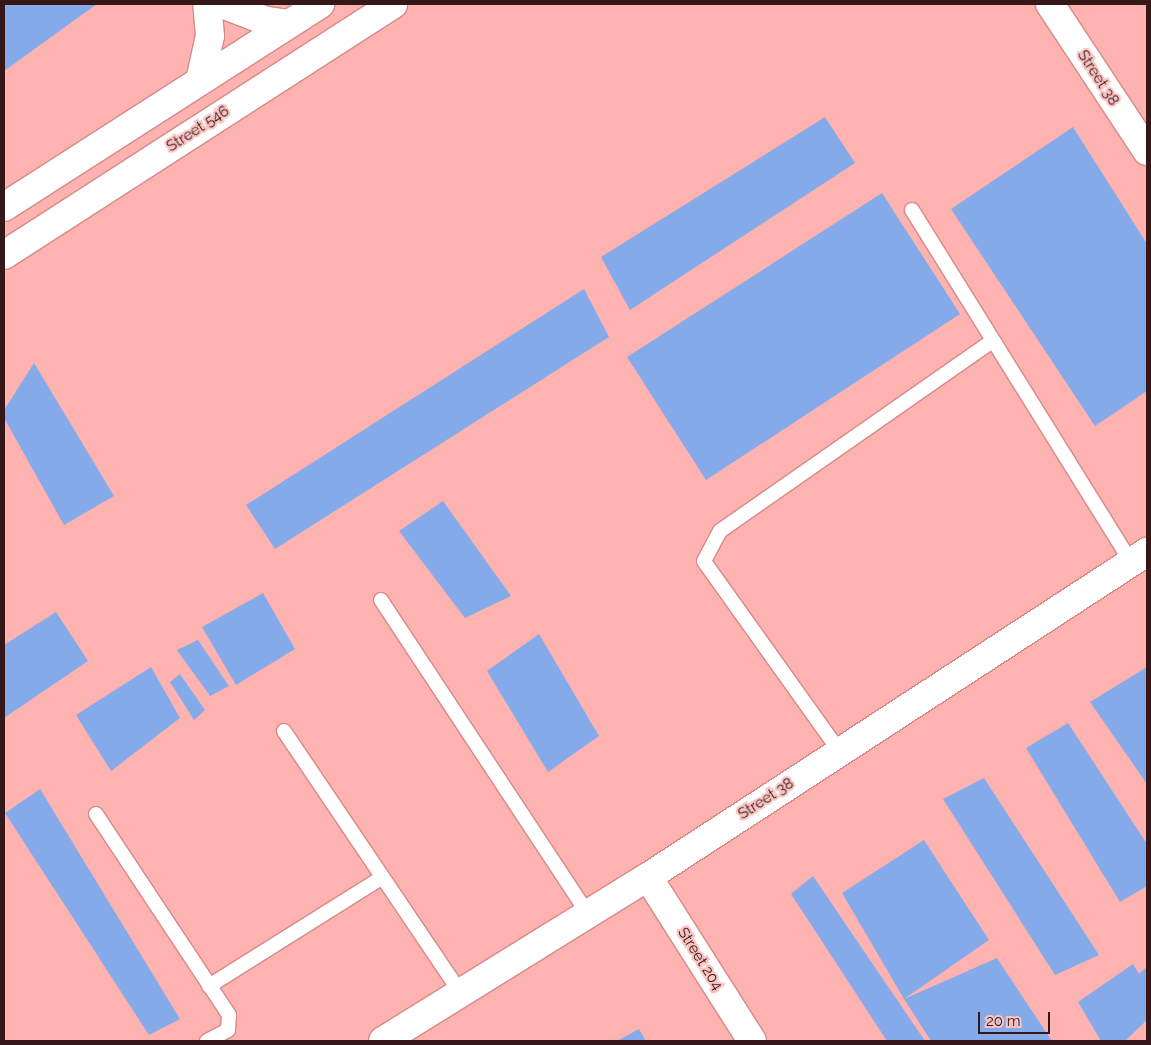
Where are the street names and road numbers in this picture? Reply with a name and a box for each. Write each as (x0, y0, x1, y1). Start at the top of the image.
street label: Street 38 (1073, 47, 1123, 109)
street label: Street 546 (163, 102, 233, 156)
street label: Street 38 (735, 774, 797, 824)
street label: Street 204 (674, 924, 726, 994)

